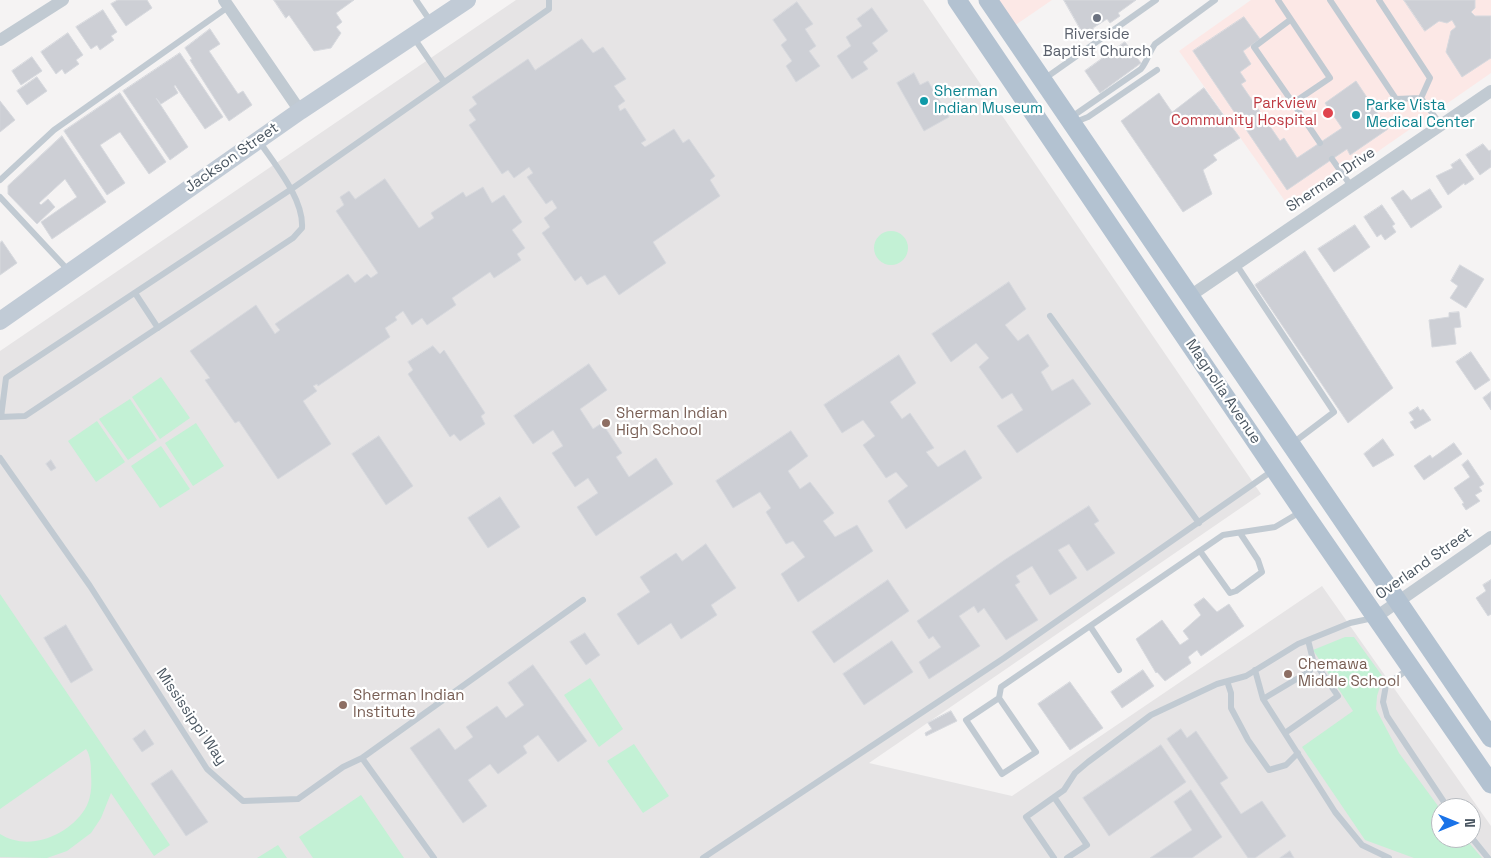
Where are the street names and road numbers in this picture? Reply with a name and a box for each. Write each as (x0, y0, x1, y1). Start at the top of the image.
street label: Jackson Street (182, 119, 282, 197)
street label: Sherman Drive (1283, 144, 1379, 216)
street label: Magnolia Avenue (1181, 336, 1265, 448)
street label: Overland Street (1372, 524, 1476, 604)
street label: Mississippi Way (152, 665, 230, 769)

